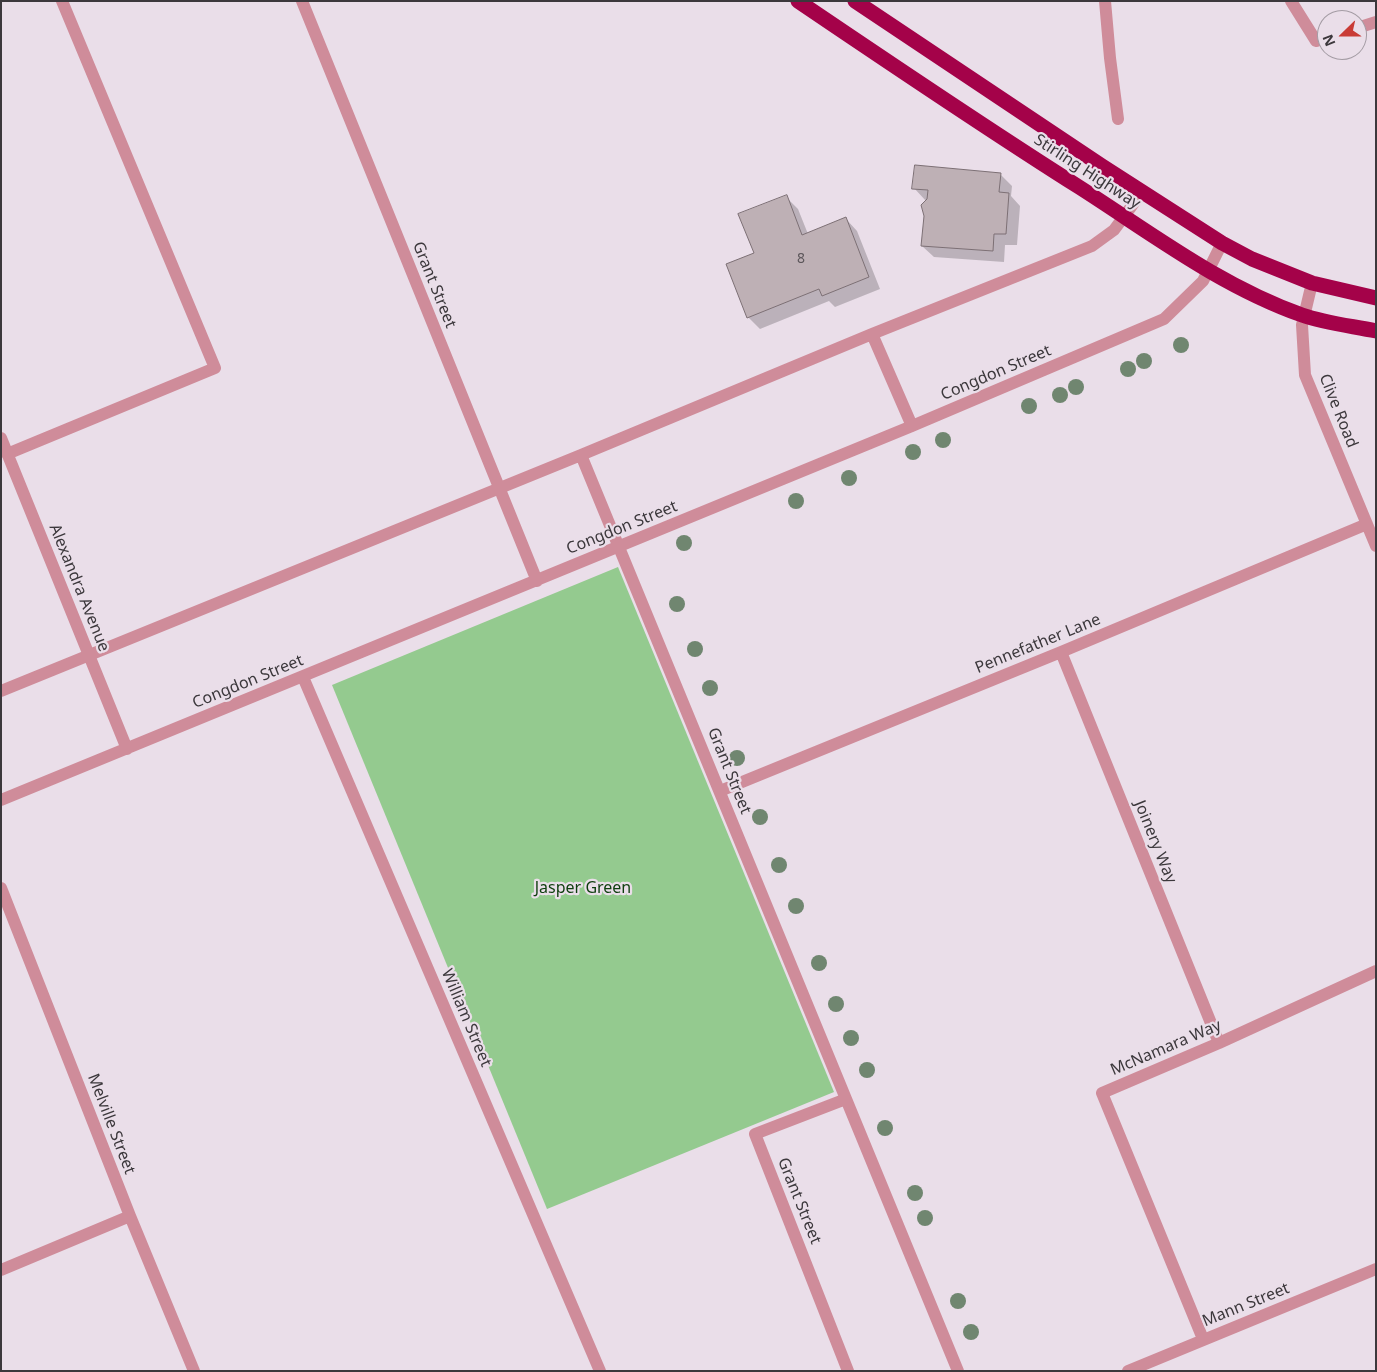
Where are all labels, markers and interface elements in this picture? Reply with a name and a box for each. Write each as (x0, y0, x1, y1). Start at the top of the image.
north arrow (1317, 10, 1367, 60)
text: N (1318, 32, 1340, 49)
street label: Stirling Highway (1030, 130, 1144, 214)
street label: Grant Street (408, 239, 460, 331)
house number: 8 (797, 251, 805, 267)
street label: Congdon Street (938, 341, 1054, 405)
street label: Clive Road (1314, 371, 1362, 451)
street label: Congdon Street (564, 497, 680, 559)
street label: Alexandra Avenue (45, 521, 113, 655)
street label: Pennefather Lane (972, 610, 1104, 678)
street label: Congdon Street (190, 651, 306, 713)
street label: Grant Street (703, 725, 755, 817)
street label: Joinery Way (1130, 798, 1180, 886)
park label: Jasper Green (535, 878, 631, 898)
street label: William Street (437, 966, 495, 1070)
street label: McNamara Way (1108, 1016, 1224, 1080)
street label: Melville Street (83, 1071, 139, 1177)
street label: Grant Street (773, 1155, 825, 1247)
street label: Mann Street (1200, 1279, 1292, 1331)

